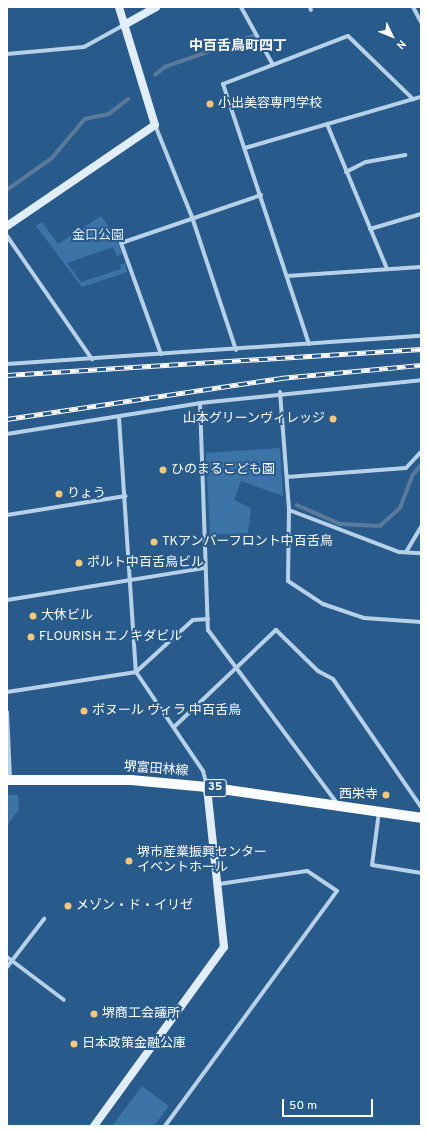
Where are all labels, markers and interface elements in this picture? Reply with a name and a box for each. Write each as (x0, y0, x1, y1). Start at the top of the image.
north arrow (372, 16, 412, 56)
text: N (393, 37, 409, 52)
district label: 中百舌鳥町四丁 (189, 39, 287, 55)
place label: 小出美容専門学校 (218, 96, 322, 112)
marker: 小出美容専門学校 (205, 99, 215, 109)
park label: 金口公園 (72, 228, 124, 244)
place label: 山本グリーンヴィレッジ (182, 411, 325, 427)
marker: 山本グリーンヴィレッジ (328, 414, 338, 424)
place label: ひのまるこども園 (171, 462, 275, 478)
marker: ひのまるこども園 (158, 465, 168, 475)
place label: りょう (67, 486, 106, 502)
marker: りょう (54, 489, 64, 499)
place label: TKアンバーフロント中百舌鳥 (162, 534, 334, 550)
marker: TKアンバーフロント中百舌鳥 (149, 537, 159, 547)
place label: ポルト中百舌鳥ビル (87, 555, 204, 571)
marker: ポルト中百舌鳥ビル (74, 558, 84, 568)
place label: 大休ビル (41, 608, 93, 624)
marker: 大休ビル (28, 611, 38, 621)
place label: FLOURISH エノキダビル (39, 629, 182, 645)
marker: FLOURISH エノキダビル (26, 632, 36, 642)
place label: ボヌール ヴィラ 中百舌鳥 (92, 703, 241, 719)
marker: ボヌール ヴィラ 中百舌鳥 (79, 706, 89, 716)
street label: 堺富田林線 (123, 760, 189, 780)
road number: 35 (203, 778, 227, 798)
place label: 西栄寺 (339, 787, 378, 803)
marker: 西栄寺 (381, 790, 391, 800)
place label: 堺市産業振興センター イベントホール (137, 846, 267, 877)
marker: 堺市産業振興センター イベントホール (124, 856, 134, 866)
place label: メゾン・ド・イリゼ (76, 898, 193, 914)
marker: メゾン・ド・イリゼ (63, 901, 73, 911)
place label: 堺商工会議所 (102, 1006, 180, 1022)
marker: 堺商工会議所 (89, 1009, 99, 1019)
place label: 日本政策金融公庫 (82, 1036, 186, 1052)
marker: 日本政策金融公庫 (69, 1039, 79, 1049)
scale bar (284, 1091, 375, 1117)
text: 50 m (289, 1098, 317, 1114)

